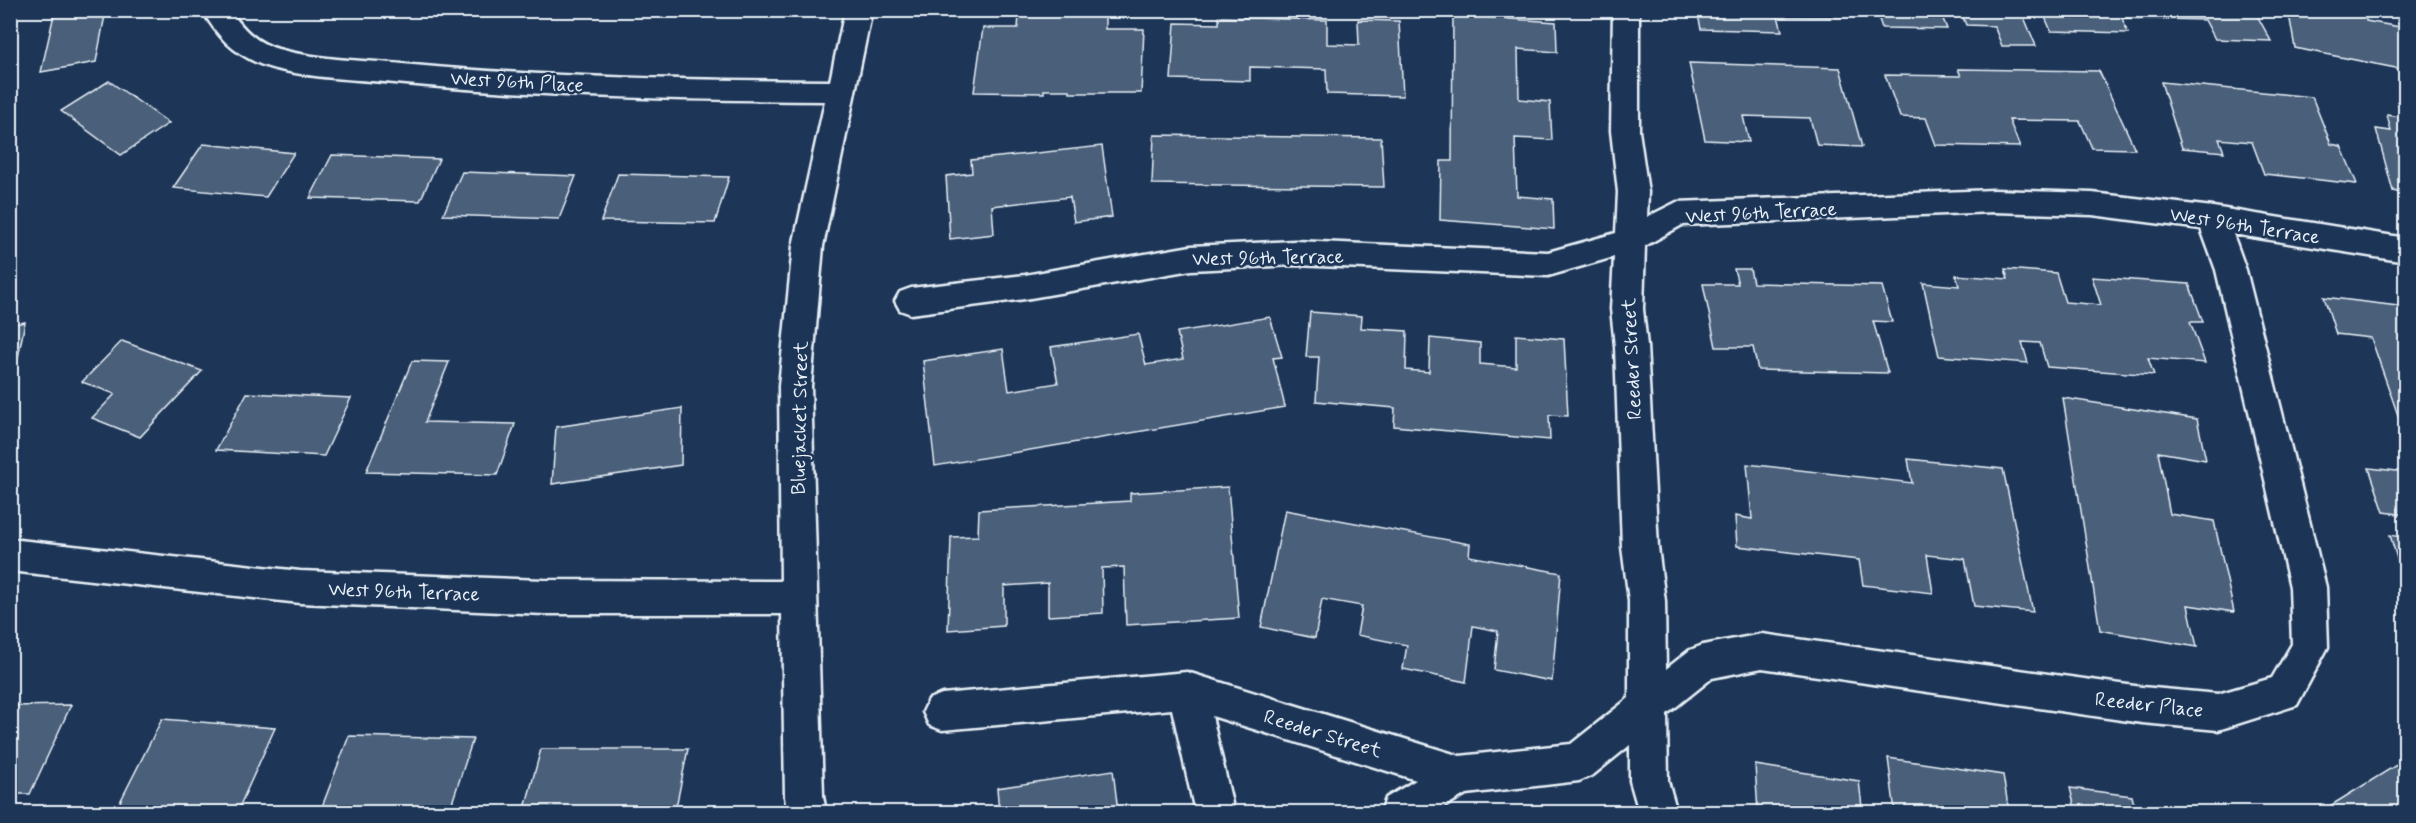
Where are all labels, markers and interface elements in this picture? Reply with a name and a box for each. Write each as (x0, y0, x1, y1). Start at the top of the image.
street label: West 96th Place (450, 66, 584, 99)
street label: West 96th Terrace (1685, 196, 1838, 231)
street label: West 96th Terrace (2168, 201, 2322, 252)
street label: West 96th Terrace (1192, 244, 1344, 273)
street label: Reeder Street (1616, 297, 1649, 421)
street label: Bluejacket Street (786, 341, 815, 495)
street label: West 96th Terrace (328, 576, 480, 609)
street label: Reeder Place (2093, 686, 2204, 725)
street label: Reeder Street (1260, 704, 1385, 765)

